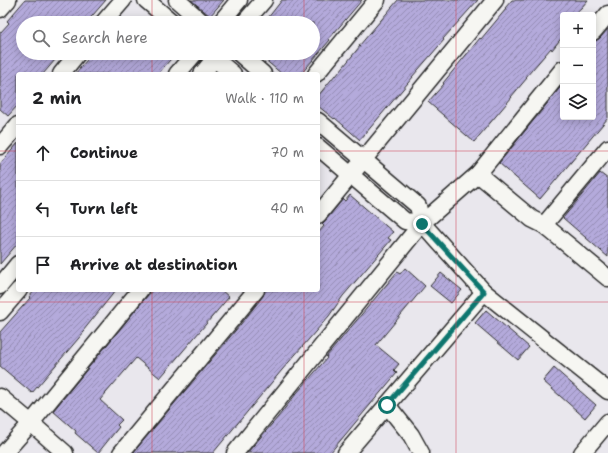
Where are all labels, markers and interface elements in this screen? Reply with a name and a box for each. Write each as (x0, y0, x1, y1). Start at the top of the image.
map controls (560, 12, 596, 120)
button: + (560, 12, 596, 48)
search box (16, 16, 320, 60)
icon: search (30, 27, 52, 49)
text: Search here (62, 28, 148, 48)
button: − (560, 48, 596, 84)
button: layers (560, 84, 596, 120)
text: 2 min (32, 87, 82, 109)
text: Walk · 110 m (225, 90, 304, 107)
icon: ahead (32, 142, 54, 164)
text: Continue (70, 143, 138, 163)
text: 70 m (270, 144, 304, 161)
icon: left (32, 198, 54, 220)
text: Turn left (70, 199, 138, 219)
text: 40 m (270, 200, 304, 217)
route end (413, 215, 431, 233)
icon: arrive (32, 254, 54, 276)
text: Arrive at destination (70, 255, 238, 275)
route start (378, 396, 396, 414)

